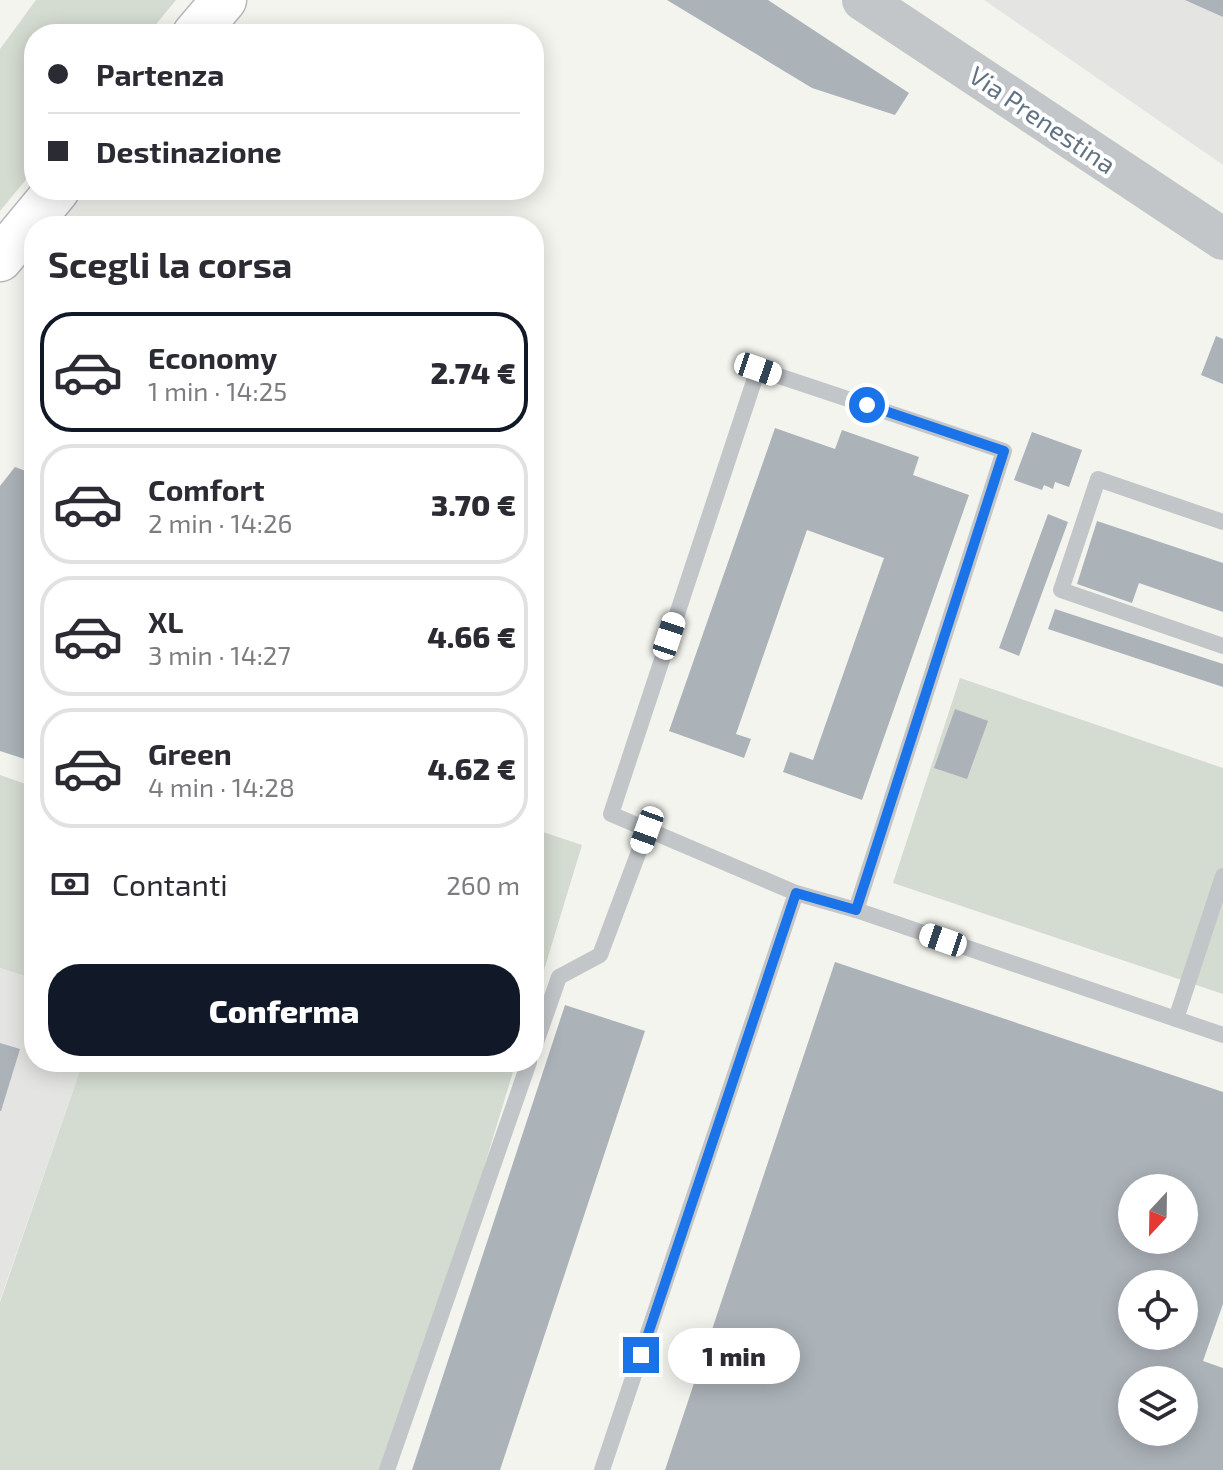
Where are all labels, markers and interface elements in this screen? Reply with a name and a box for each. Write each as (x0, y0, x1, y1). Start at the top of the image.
text: Partenza (96, 56, 224, 92)
street label: Via Prenestina (964, 59, 1122, 179)
text: Destinazione (96, 133, 282, 169)
text: Scegli la corsa (48, 242, 292, 285)
icon: car (52, 336, 124, 408)
text: Economy (148, 339, 277, 375)
car (731, 350, 785, 388)
text: 2.74 € (430, 354, 516, 390)
text: 1 min · 14:25 (148, 375, 287, 406)
route start (849, 387, 885, 423)
icon: car (52, 468, 124, 540)
text: Comfort (148, 471, 265, 507)
text: 3.70 € (431, 486, 516, 522)
text: 2 min · 14:26 (148, 507, 292, 538)
icon: car (52, 600, 124, 672)
text: XL (148, 603, 183, 639)
car (650, 609, 688, 663)
text: 4.66 € (427, 618, 516, 654)
text: 3 min · 14:27 (148, 639, 291, 670)
icon: car (52, 732, 124, 804)
text: Green (148, 735, 232, 771)
text: 4.62 € (428, 750, 516, 786)
text: 4 min · 14:28 (148, 771, 295, 802)
car (628, 803, 666, 857)
icon: cash (48, 862, 92, 906)
text: Contanti (112, 866, 228, 902)
text: 260 m (446, 869, 520, 900)
car (916, 921, 970, 959)
button: Conferma (48, 964, 520, 1056)
north arrow (1118, 1174, 1198, 1254)
map controls (1118, 1174, 1198, 1446)
button: locate (1118, 1270, 1198, 1350)
callout: 1 min (669, 1327, 801, 1383)
route end (623, 1337, 659, 1373)
text: 1 min (702, 1340, 766, 1371)
button: layers (1118, 1366, 1198, 1446)

